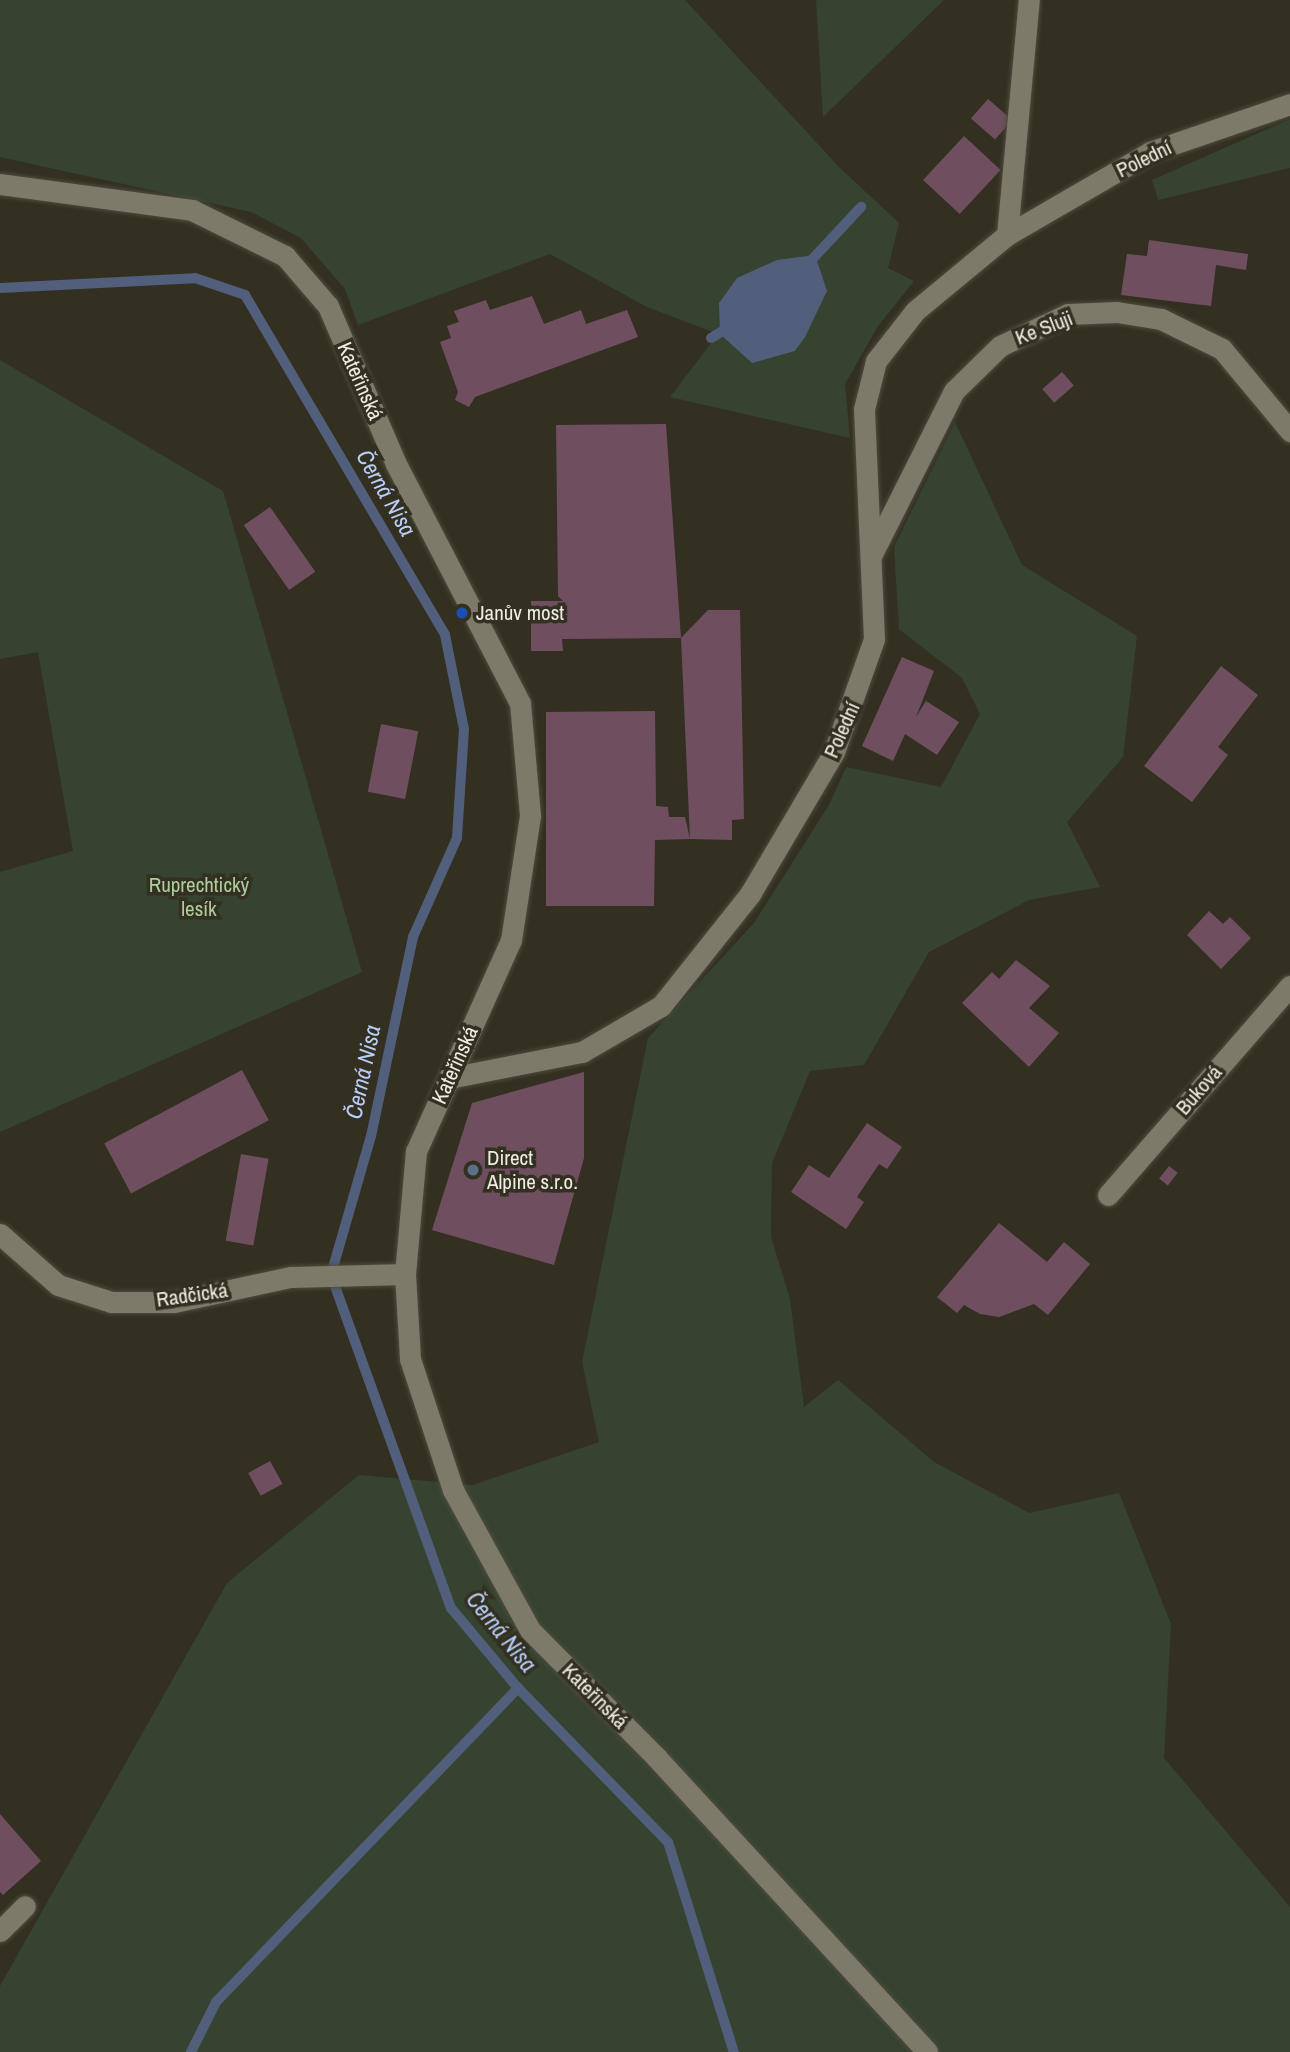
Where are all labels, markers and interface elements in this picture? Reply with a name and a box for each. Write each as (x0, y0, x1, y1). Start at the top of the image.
street label: Polední (1112, 135, 1176, 183)
street label: Ke Sluji (1012, 306, 1076, 350)
street label: Kateřinská (332, 338, 388, 424)
water label: Černá Nisa (350, 445, 422, 541)
place label: Janův most (476, 600, 564, 626)
marker: Janův most (454, 605, 470, 621)
street label: Polední (819, 698, 865, 762)
park label: Ruprechtický lesík (149, 872, 249, 922)
water label: Černá Nisa (340, 1022, 386, 1122)
street label: Kateřinská (427, 1022, 483, 1108)
street label: Buková (1171, 1060, 1227, 1120)
place label: Direct Alpine s.r.o. (487, 1145, 578, 1195)
marker: Direct Alpine s.r.o. (465, 1162, 481, 1178)
street label: Radčická (155, 1278, 229, 1312)
water label: Černá Nisa (460, 1586, 542, 1678)
street label: Kateřinská (557, 1658, 633, 1734)

